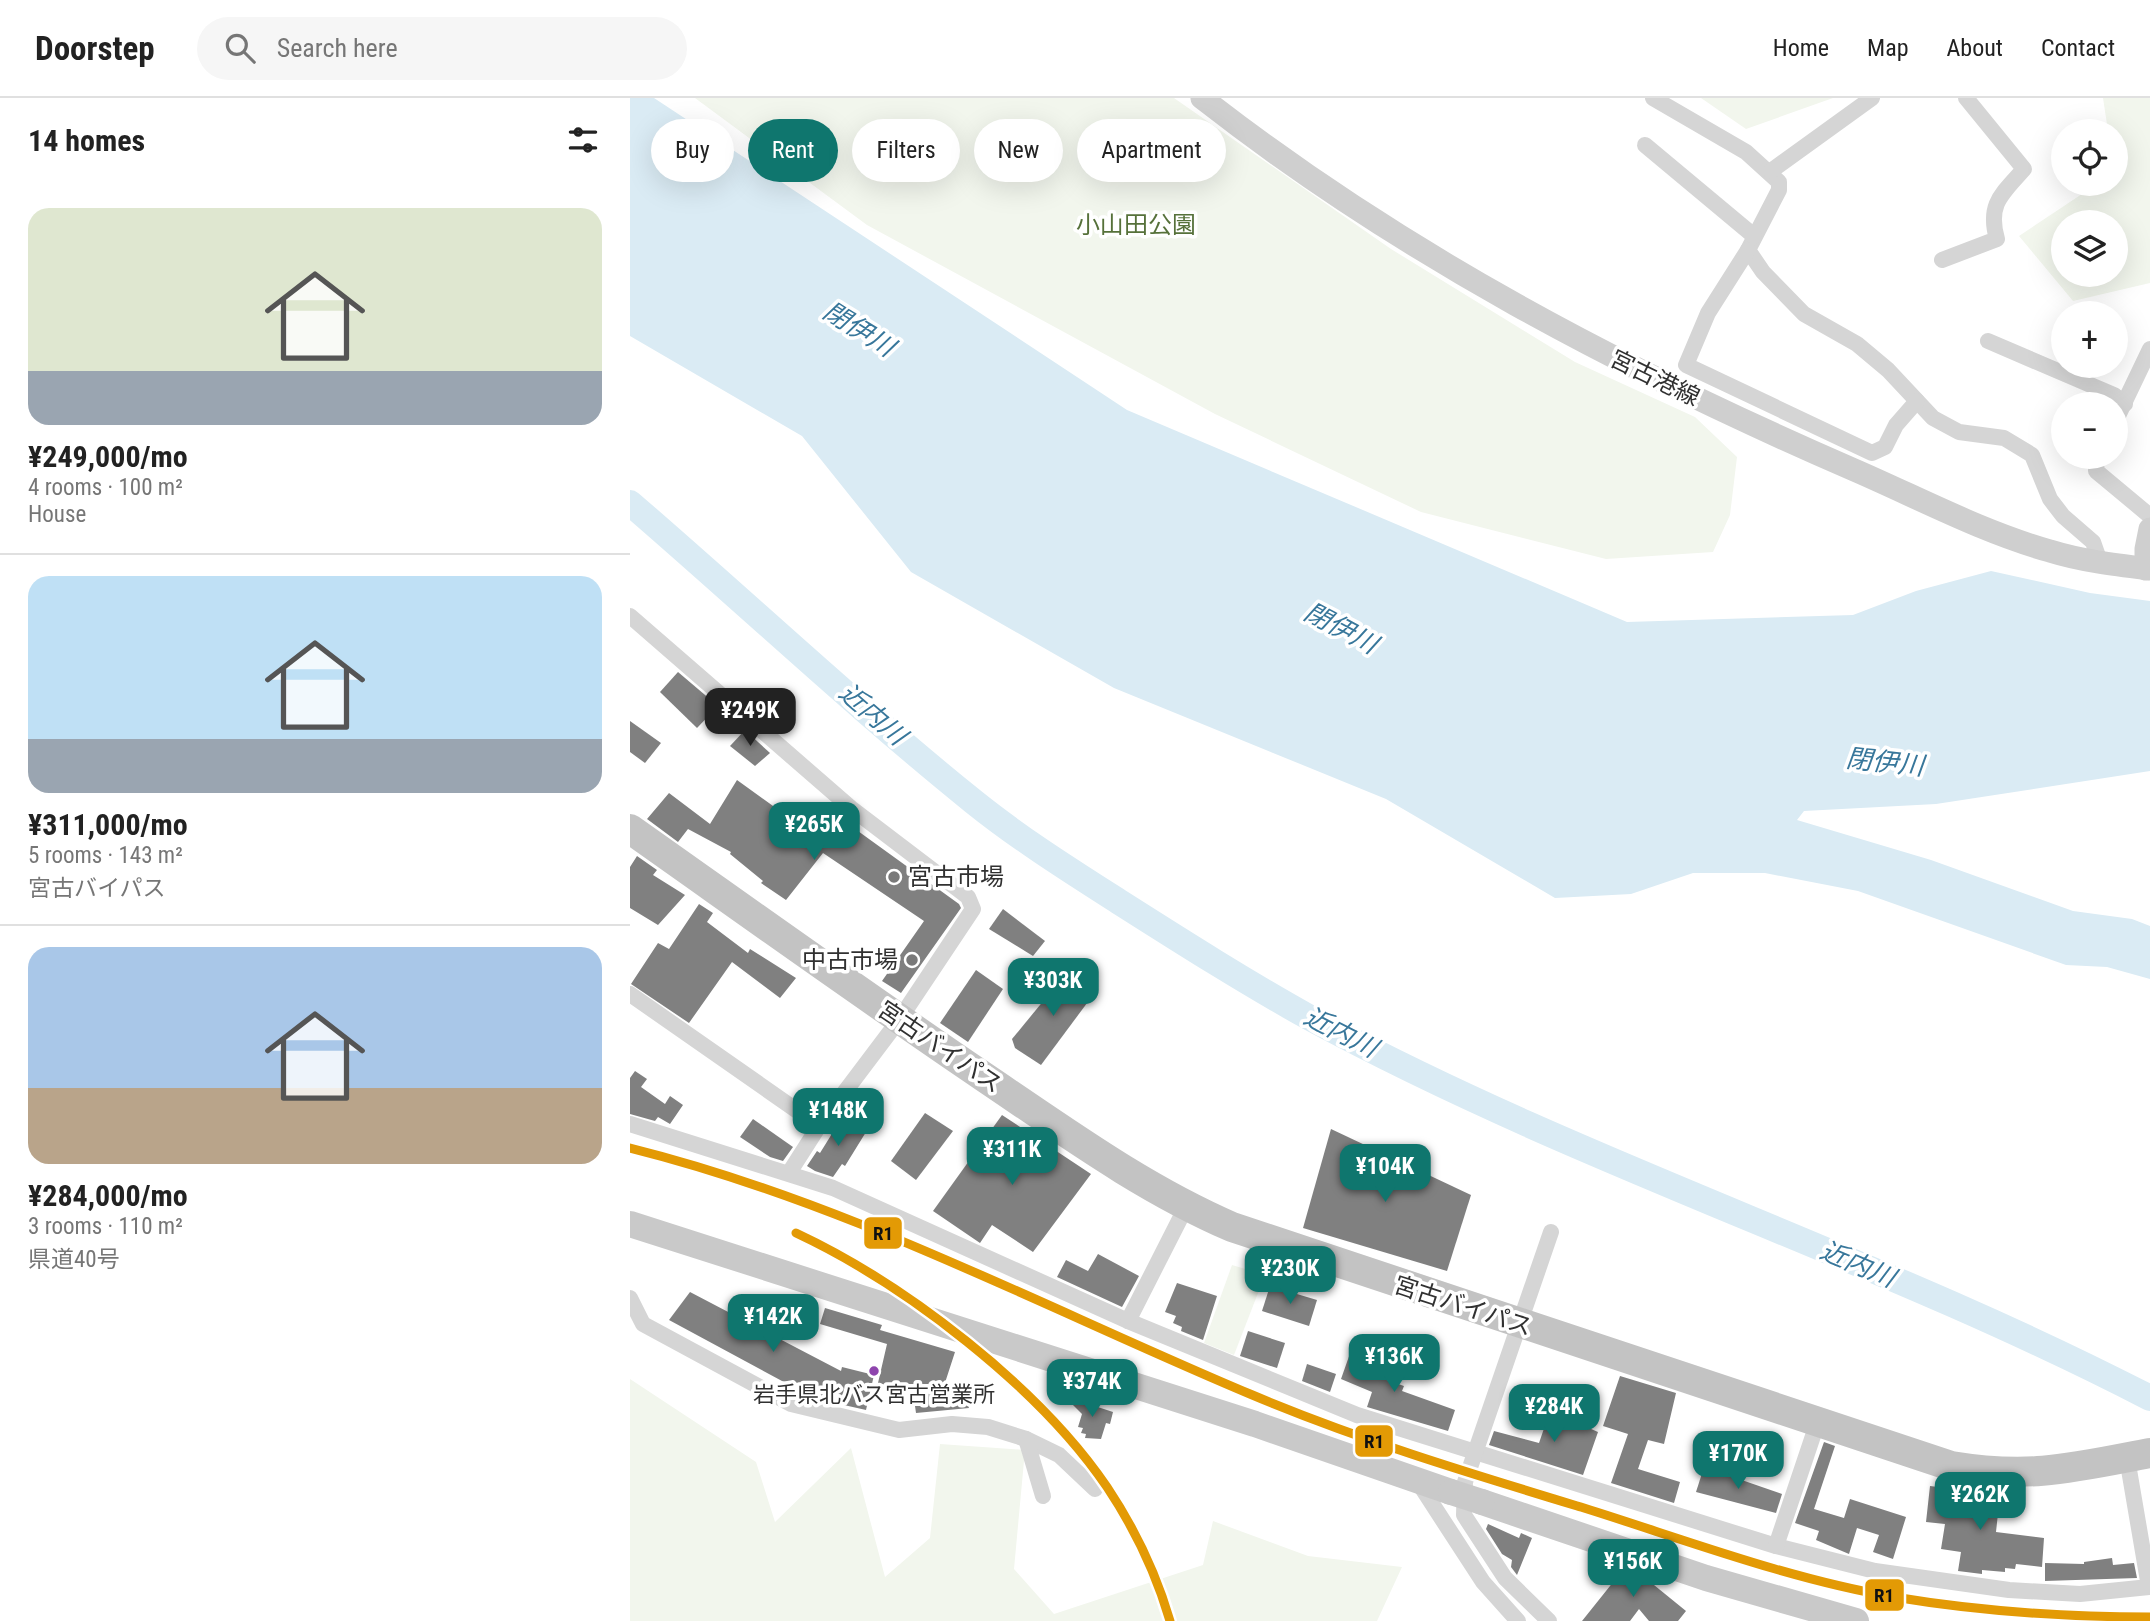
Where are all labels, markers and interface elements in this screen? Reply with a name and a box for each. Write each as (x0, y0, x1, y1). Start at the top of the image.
search box (197, 17, 687, 80)
text: Doorstep (35, 29, 155, 68)
icon: search (221, 29, 259, 67)
text: Search here (277, 33, 398, 63)
text: Home (1773, 34, 1829, 62)
text: Map (1867, 34, 1909, 62)
text: About (1947, 34, 2003, 62)
text: Contact (2041, 34, 2115, 62)
chip: Buy (651, 119, 734, 182)
chip: Rent (748, 119, 838, 182)
chip: Filters (852, 119, 960, 182)
chip: New (974, 119, 1063, 182)
chip: Apartment (1077, 119, 1226, 182)
map controls (2051, 119, 2128, 469)
button: locate (2051, 119, 2128, 196)
icon: filters (564, 121, 602, 159)
text: 14 homes (28, 123, 145, 158)
button: layers (2051, 210, 2128, 287)
park label: 小山田公園 (1076, 211, 1196, 239)
icon: home (252, 253, 378, 379)
water label: 閉伊川 (818, 296, 903, 364)
button: + (2051, 301, 2128, 378)
street label: 宮古港線 (1606, 344, 1704, 412)
button: − (2051, 392, 2128, 469)
text: ¥249,000/mo (28, 439, 188, 474)
text: 4 rooms · 100 m² (28, 474, 183, 501)
text: House (28, 501, 86, 528)
water label: 閉伊川 (1300, 596, 1385, 661)
icon: home (252, 622, 378, 748)
water label: 近内川 (834, 677, 915, 753)
pin: ¥249K (701, 688, 799, 748)
text: ¥249K (721, 697, 779, 724)
water label: 閉伊川 (1845, 743, 1928, 781)
pin: ¥265K (765, 802, 863, 862)
text: ¥311,000/mo (28, 807, 188, 842)
text: ¥265K (785, 811, 843, 838)
text: 5 rooms · 143 m² (28, 842, 183, 869)
place label: 宮古市場 (908, 863, 1004, 891)
marker: 宮古市場 (886, 869, 902, 885)
text: 宮古バイパス (28, 875, 166, 902)
place label: 中古市場 (802, 946, 898, 974)
marker: 中古市場 (904, 952, 920, 968)
pin: ¥303K (1004, 958, 1102, 1018)
text: ¥303K (1024, 967, 1082, 994)
icon: home (252, 993, 378, 1119)
street label: 宮古バイパス (873, 995, 1007, 1099)
water label: 近内川 (1299, 1001, 1385, 1064)
pin: ¥148K (789, 1088, 887, 1148)
text: ¥148K (809, 1097, 867, 1124)
pin: ¥311K (963, 1128, 1061, 1187)
text: ¥311K (983, 1136, 1041, 1163)
pin: ¥104K (1336, 1144, 1434, 1204)
text: ¥104K (1356, 1153, 1414, 1180)
text: ¥284,000/mo (28, 1178, 188, 1213)
text: 3 rooms · 110 m² (28, 1213, 183, 1240)
line badge: R1 (863, 1216, 903, 1250)
text: R1 (873, 1222, 893, 1245)
water label: 近内川 (1816, 1235, 1903, 1294)
text: 県道40号 (28, 1246, 120, 1273)
pin: ¥230K (1241, 1246, 1339, 1306)
text: ¥230K (1261, 1255, 1319, 1282)
street label: 宮古バイパス (1390, 1271, 1536, 1341)
pin: ¥142K (724, 1294, 822, 1354)
text: ¥142K (744, 1303, 802, 1330)
pin: ¥136K (1345, 1334, 1443, 1394)
text: ¥136K (1365, 1343, 1423, 1370)
pin: ¥374K (1043, 1360, 1141, 1419)
marker: 岩手県北バス宮古営業所 (867, 1364, 881, 1378)
text: ¥374K (1063, 1368, 1121, 1395)
place label: 岩手県北バス宮古営業所 (753, 1382, 995, 1407)
pin: ¥284K (1505, 1384, 1603, 1444)
text: ¥284K (1525, 1393, 1583, 1420)
line badge: R1 (1354, 1424, 1394, 1458)
text: R1 (1364, 1430, 1384, 1453)
pin: ¥170K (1689, 1432, 1787, 1491)
text: ¥170K (1709, 1440, 1767, 1467)
pin: ¥262K (1931, 1472, 2029, 1532)
text: ¥262K (1951, 1481, 2009, 1508)
pin: ¥156K (1584, 1540, 1682, 1599)
text: ¥156K (1604, 1548, 1662, 1575)
line badge: R1 (1864, 1578, 1905, 1612)
text: R1 (1874, 1584, 1894, 1607)

